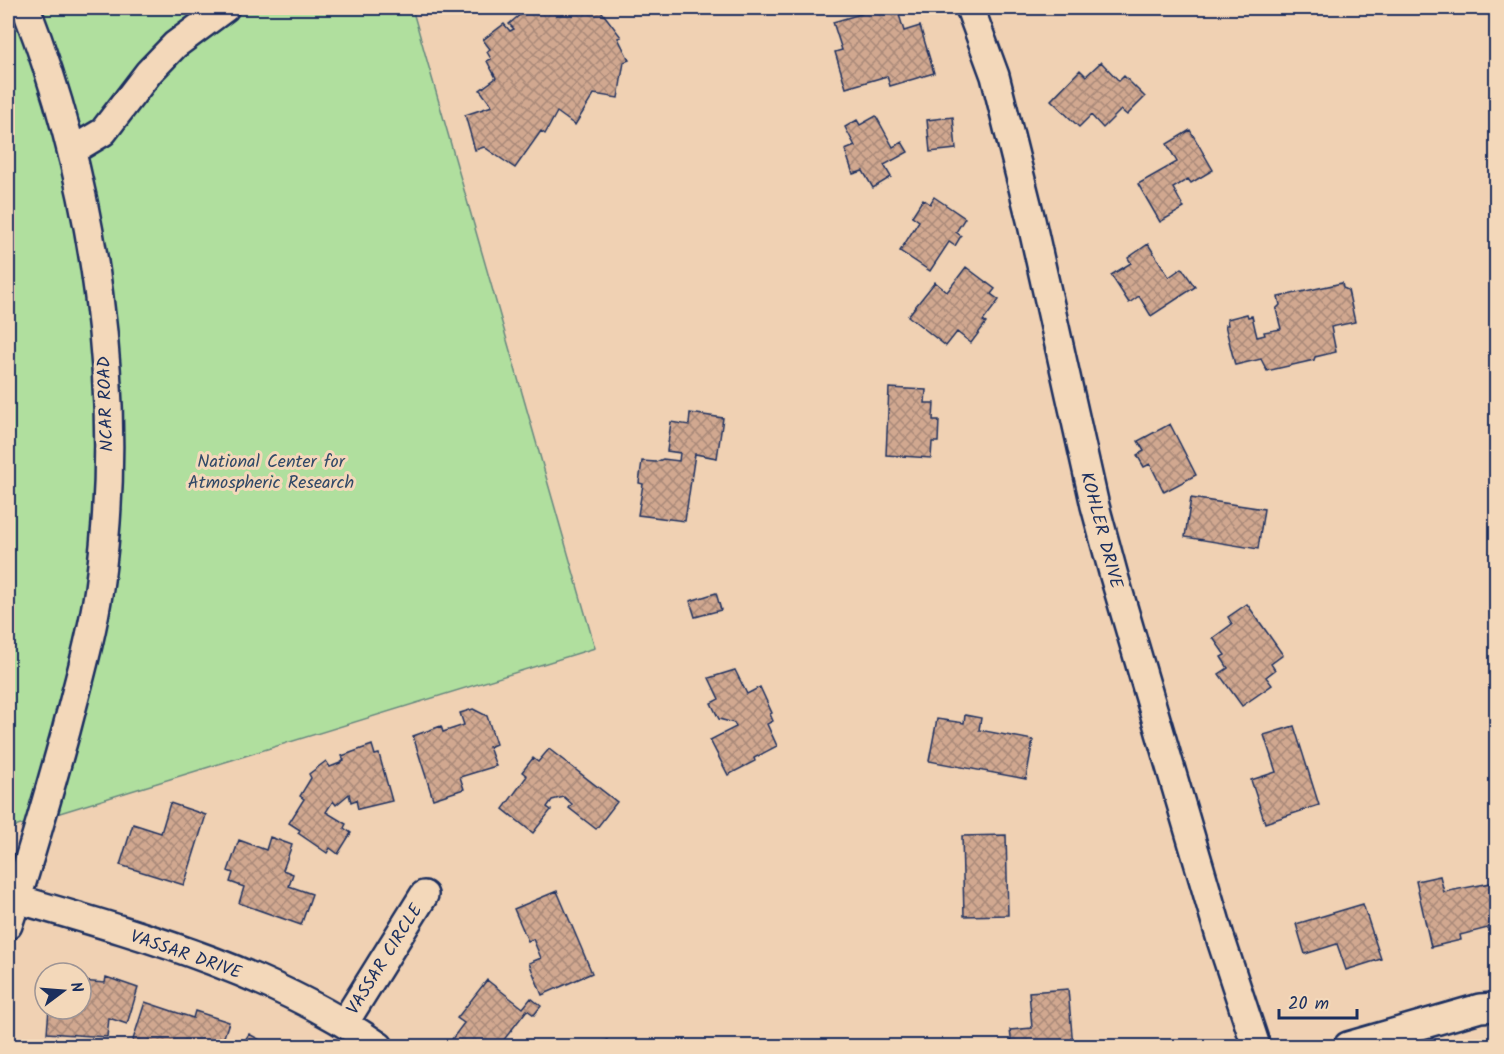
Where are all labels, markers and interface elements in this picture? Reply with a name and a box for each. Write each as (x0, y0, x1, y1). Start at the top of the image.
street label: NCAR ROAD (90, 355, 123, 452)
park label: National Center for Atmospheric Research (188, 448, 354, 498)
street label: KOHLER DRIVE (1071, 469, 1130, 592)
street label: VASSAR CIRCLE (340, 898, 431, 1021)
street label: VASSAR DRIVE (126, 923, 246, 988)
north arrow (33, 961, 93, 1021)
text: N (63, 979, 89, 996)
scale bar (1279, 982, 1357, 1020)
text: 20 m (1288, 990, 1329, 1019)

